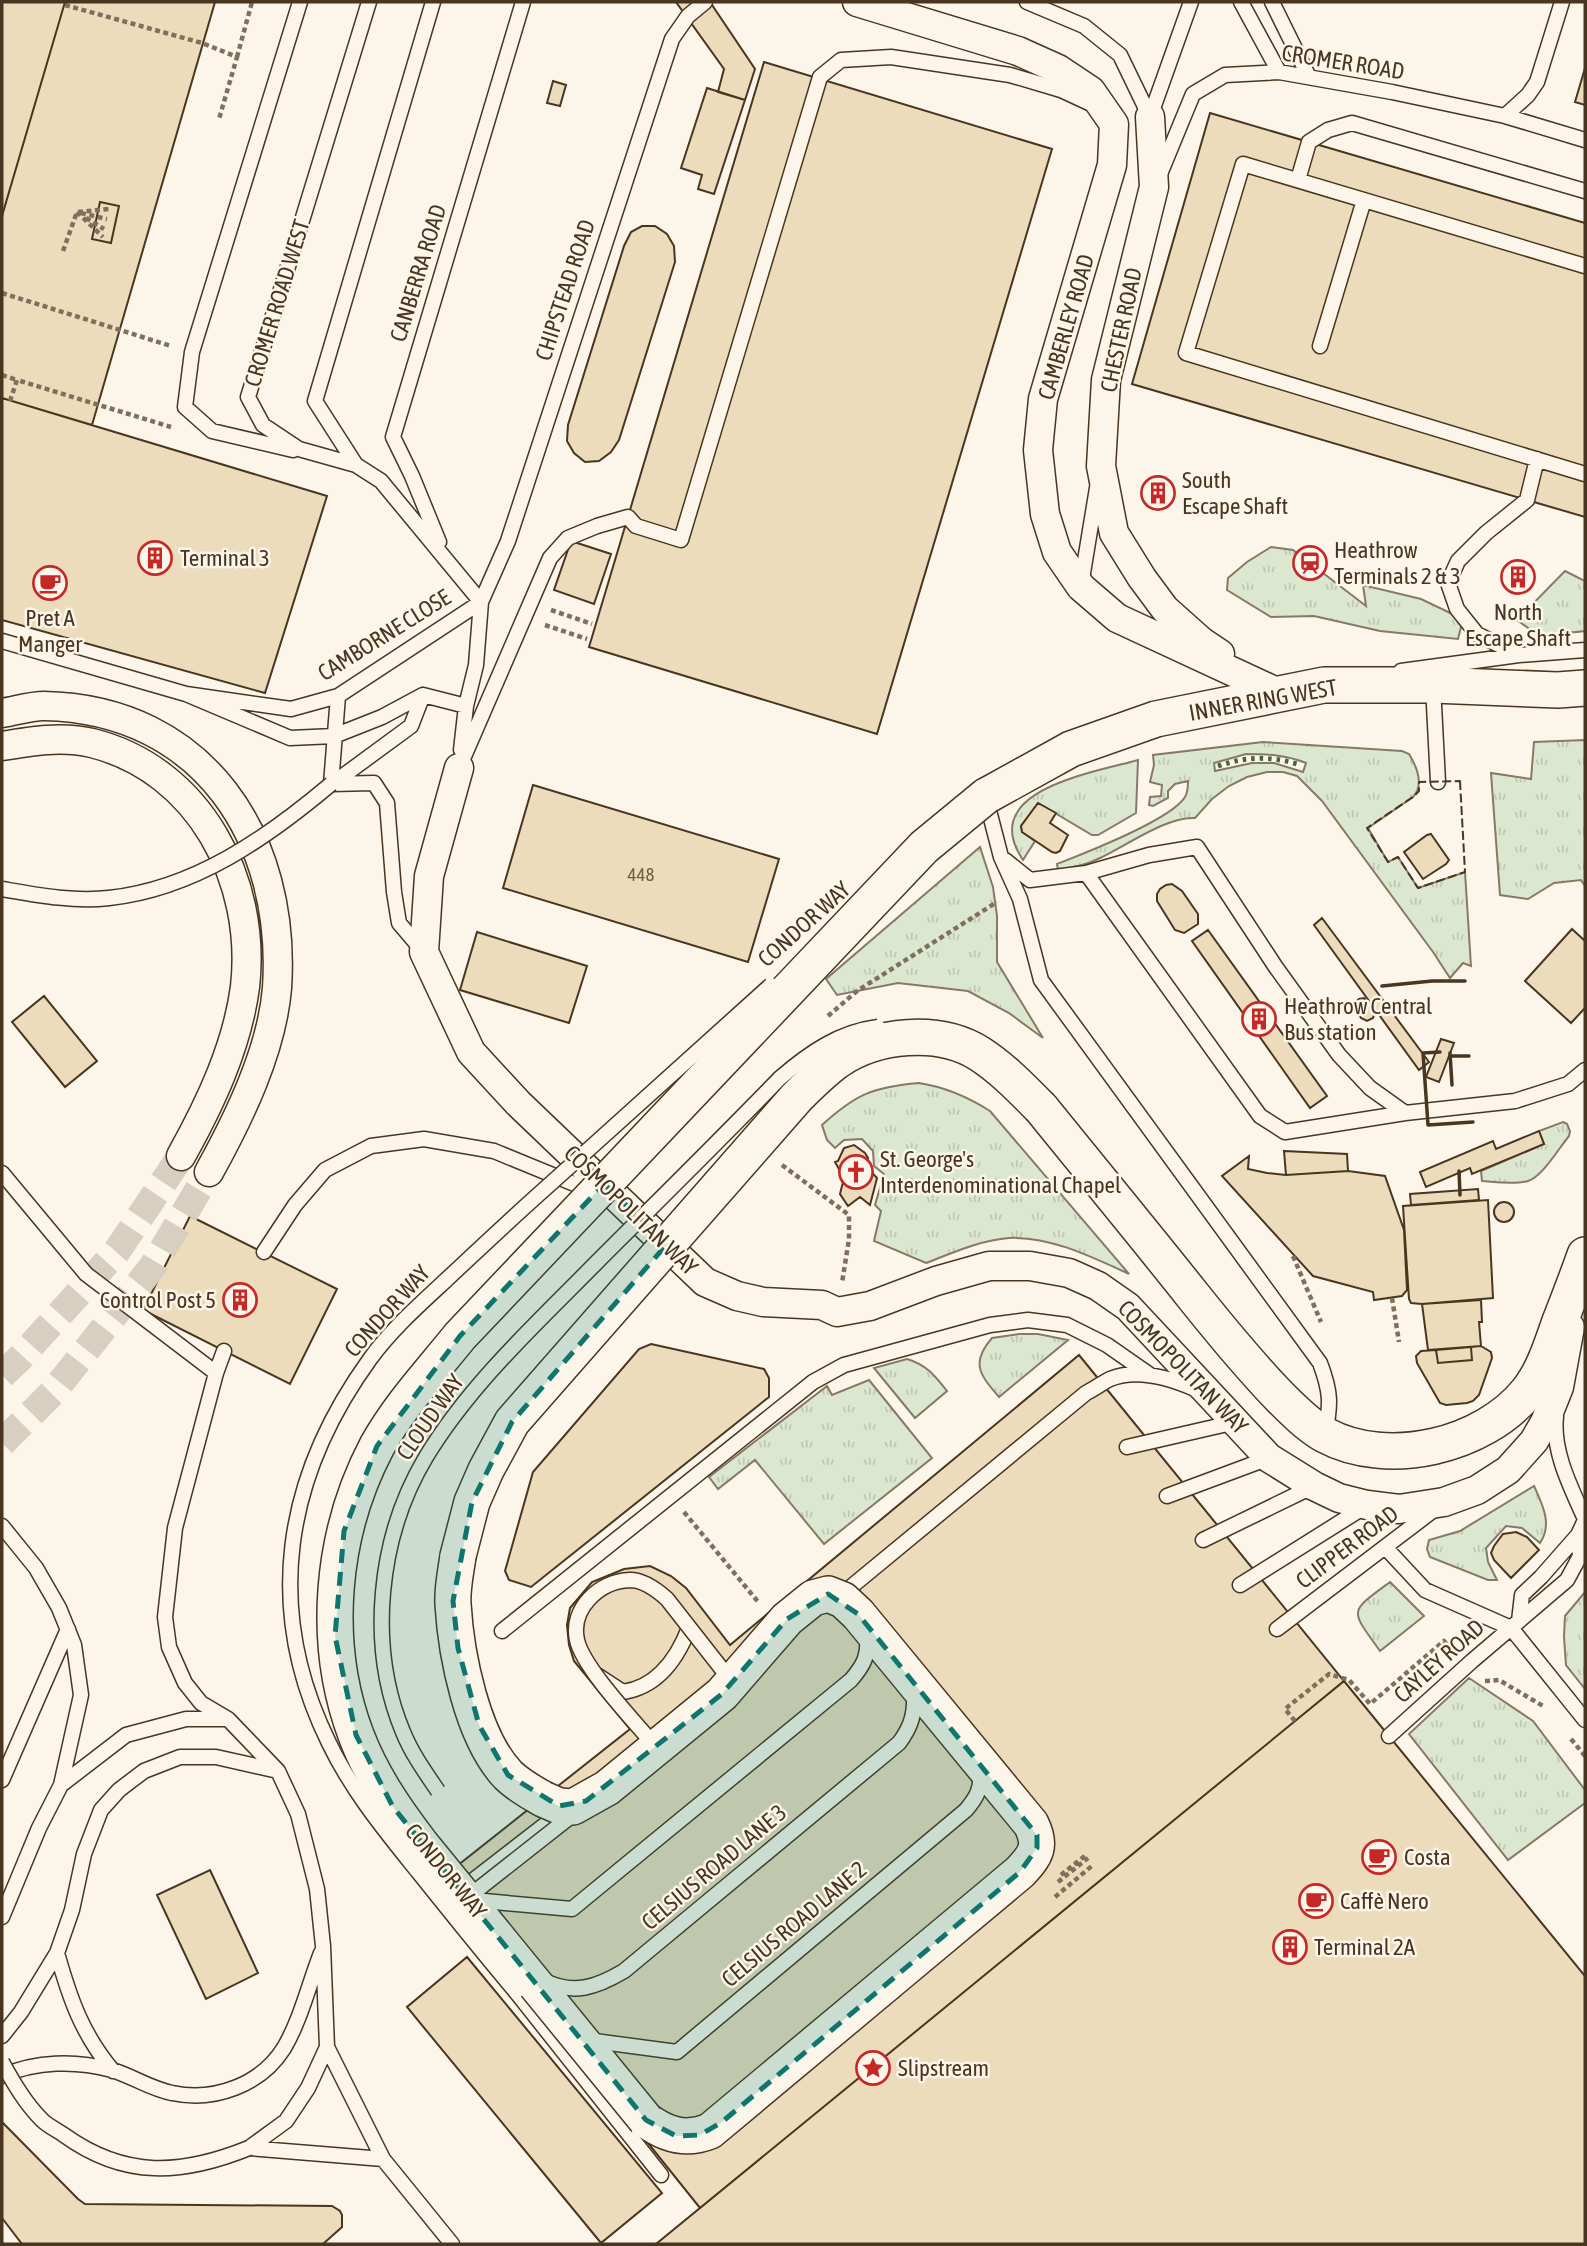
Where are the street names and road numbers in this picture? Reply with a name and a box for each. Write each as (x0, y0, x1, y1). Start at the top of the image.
street label: CROMER ROAD (1280, 39, 1406, 85)
street label: CANBERRA ROAD (385, 201, 451, 345)
street label: CROMER ROAD WEST (239, 216, 315, 390)
street label: CHIPSTEAD ROAD (530, 216, 600, 364)
street label: CAMBERLEY ROAD (1033, 251, 1099, 403)
street label: CHESTER ROAD (1095, 265, 1147, 395)
street label: CAMBORNE CLOSE (313, 584, 455, 686)
street label: INNER RING WEST (1187, 674, 1339, 726)
street label: CONDOR WAY (753, 876, 856, 972)
street label: COSMOPOLITAN WAY (559, 1140, 704, 1281)
street label: CONDOR WAY (339, 1259, 435, 1362)
street label: COSMOPOLITAN WAY (1113, 1295, 1254, 1440)
street label: CLOUD WAY (391, 1369, 469, 1465)
street label: CLIPPER ROAD (1291, 1500, 1403, 1594)
street label: CAYLEY ROAD (1389, 1614, 1489, 1708)
street label: CELSIUS ROAD LANE 3 (637, 1799, 791, 1935)
street label: CONDOR WAY (400, 1818, 493, 1924)
street label: CELSIUS ROAD LANE 2 (717, 1856, 871, 1992)

